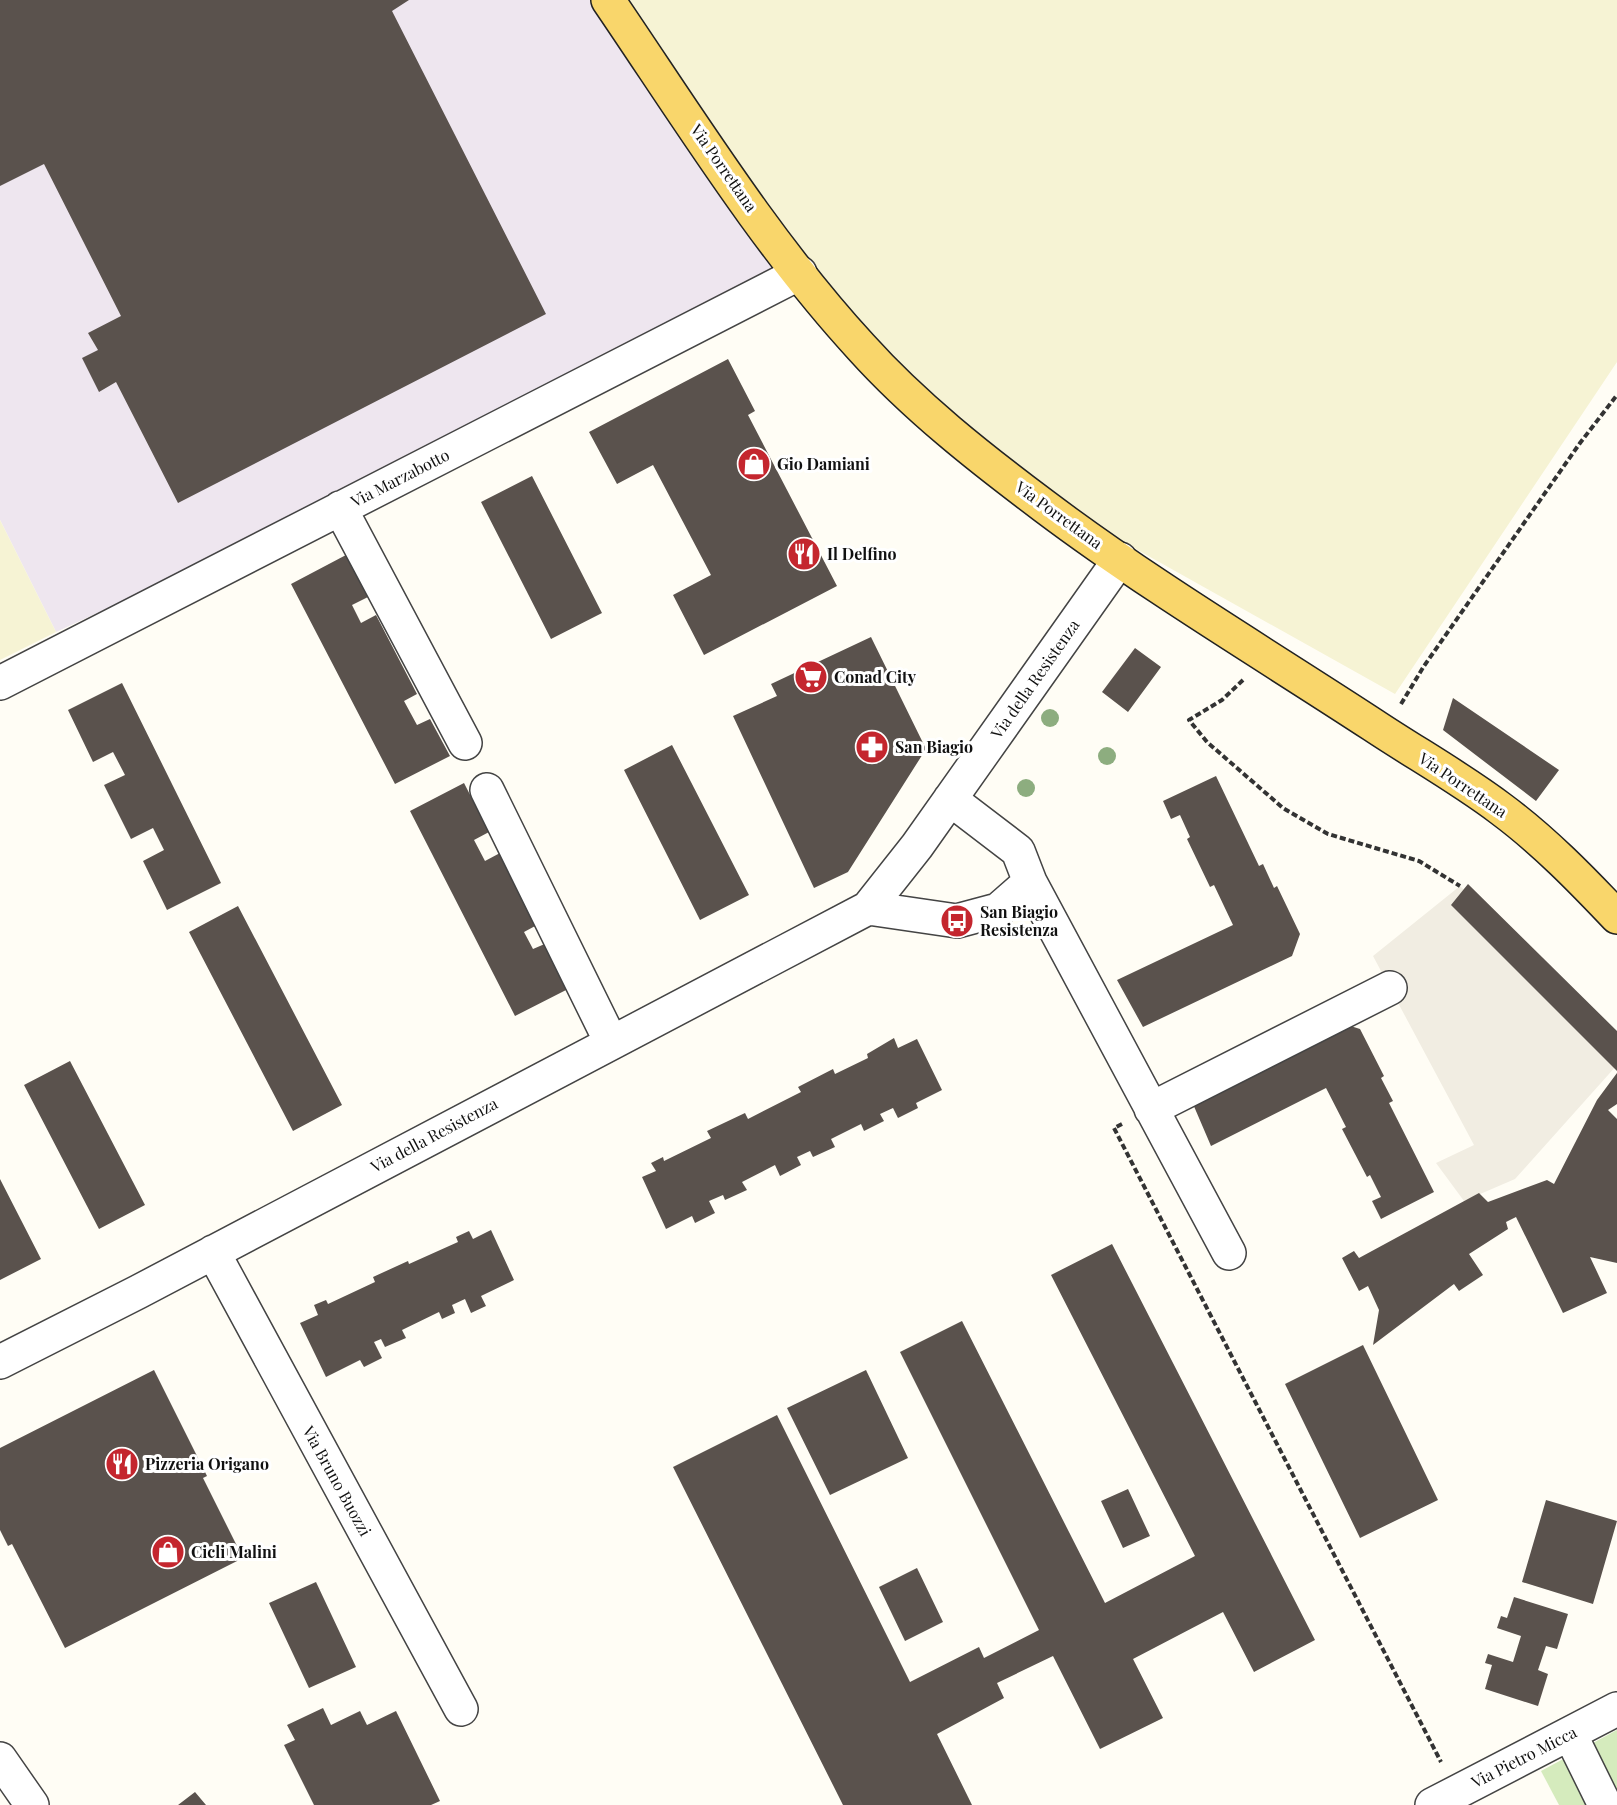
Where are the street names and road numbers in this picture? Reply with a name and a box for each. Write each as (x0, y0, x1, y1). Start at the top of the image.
street label: Via Porrettana (686, 119, 762, 216)
street label: Via Marzabotto (346, 444, 453, 512)
street label: Via Porrettana (1011, 475, 1107, 553)
street label: Via della Resistenza (985, 615, 1084, 743)
street label: Via Porrettana (1414, 747, 1512, 822)
street label: Via della Resistenza (366, 1092, 501, 1177)
street label: Via Bruno Buozzi (298, 1421, 377, 1540)
street label: Via Pietro Micca (1467, 1721, 1580, 1793)

